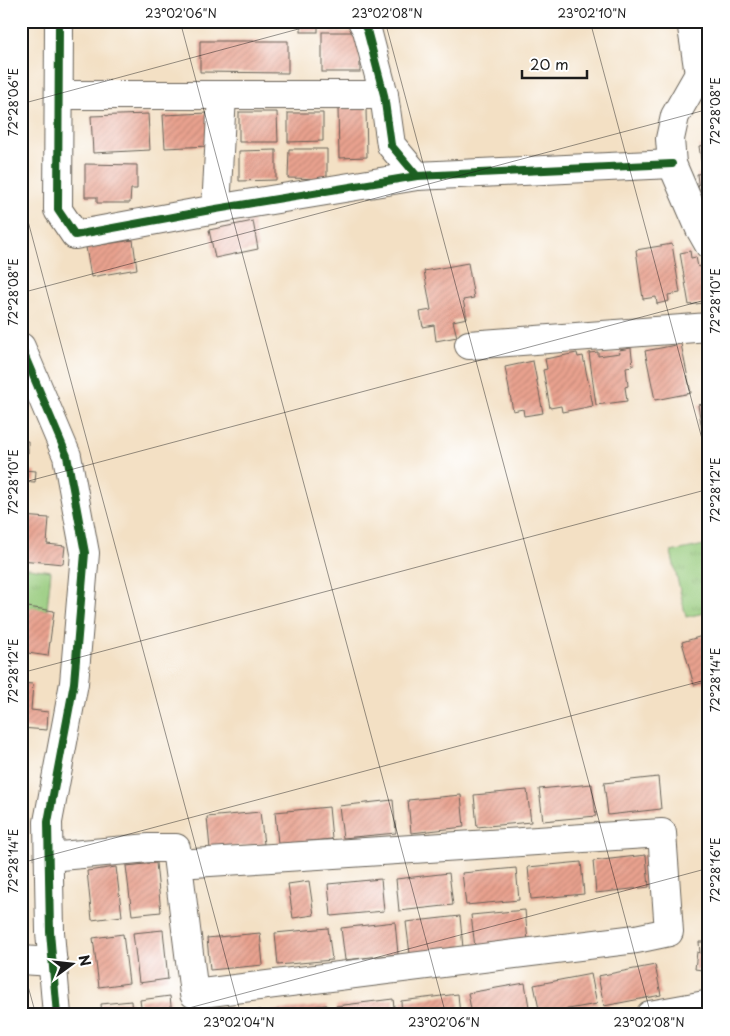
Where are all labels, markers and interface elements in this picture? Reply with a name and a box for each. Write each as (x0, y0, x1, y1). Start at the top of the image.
text: 23°02'06"N (145, 4, 217, 22)
text: 23°02'08"N (351, 4, 423, 22)
text: 23°02'10"N (558, 4, 627, 22)
scale bar (522, 48, 588, 80)
text: 20 m (530, 52, 569, 75)
text: 72°28'06"E (4, 68, 22, 136)
text: 72°28'08"E (706, 77, 724, 145)
text: 72°28'08"E (4, 258, 22, 326)
text: 72°28'10"E (706, 268, 724, 334)
text: 72°28'10"E (4, 449, 22, 515)
text: 72°28'12"E (706, 457, 724, 523)
text: 72°28'12"E (4, 638, 22, 704)
text: 72°28'14"E (706, 648, 724, 712)
text: 72°28'14"E (4, 829, 22, 893)
text: 72°28'16"E (706, 837, 724, 903)
north arrow (48, 938, 98, 988)
text: N (73, 952, 97, 969)
text: 23°02'04"N (203, 1013, 275, 1031)
text: 23°02'06"N (408, 1013, 480, 1031)
text: 23°02'08"N (613, 1013, 685, 1031)

